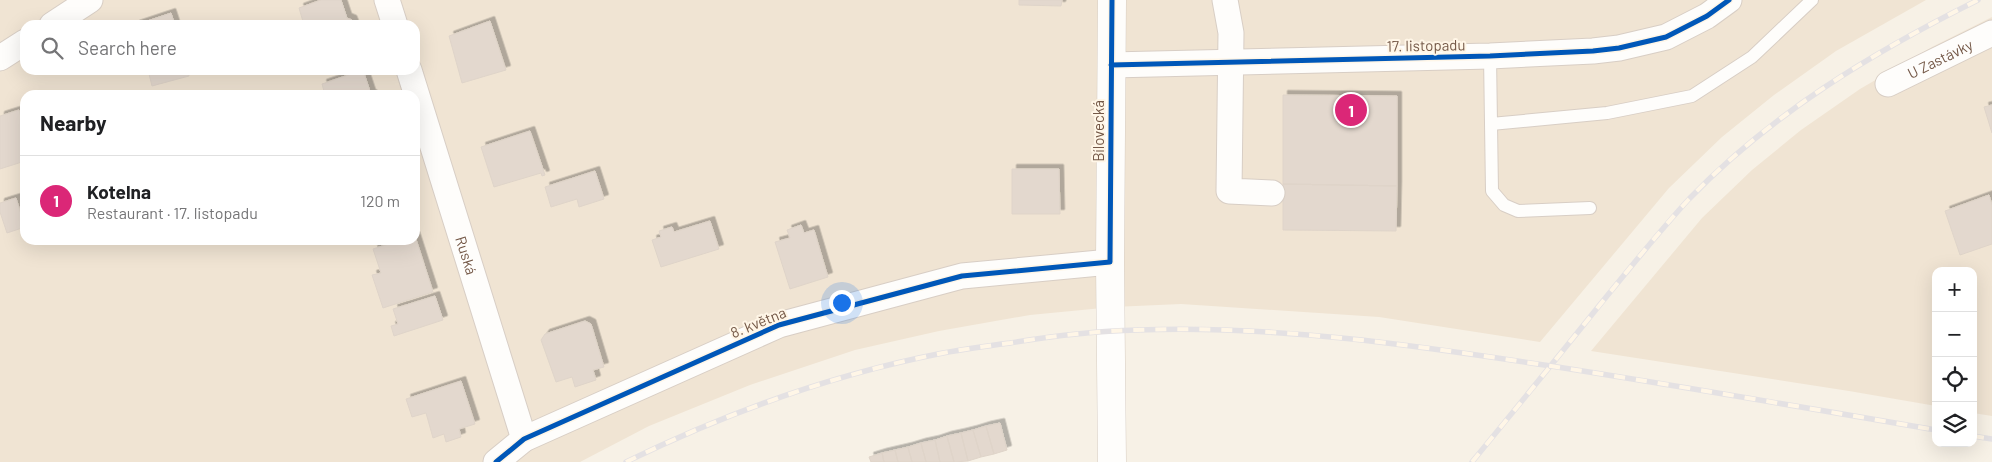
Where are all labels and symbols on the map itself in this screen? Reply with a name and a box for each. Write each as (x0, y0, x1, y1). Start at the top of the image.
street label: 17. listopadu (1386, 35, 1466, 55)
street label: U Zastávky (1904, 35, 1976, 82)
pin: 1 (1335, 91, 1367, 129)
street label: Bílovecká (1089, 100, 1107, 162)
street label: Ruská (452, 234, 481, 277)
your location (829, 290, 855, 316)
street label: 8. května (728, 303, 788, 341)

